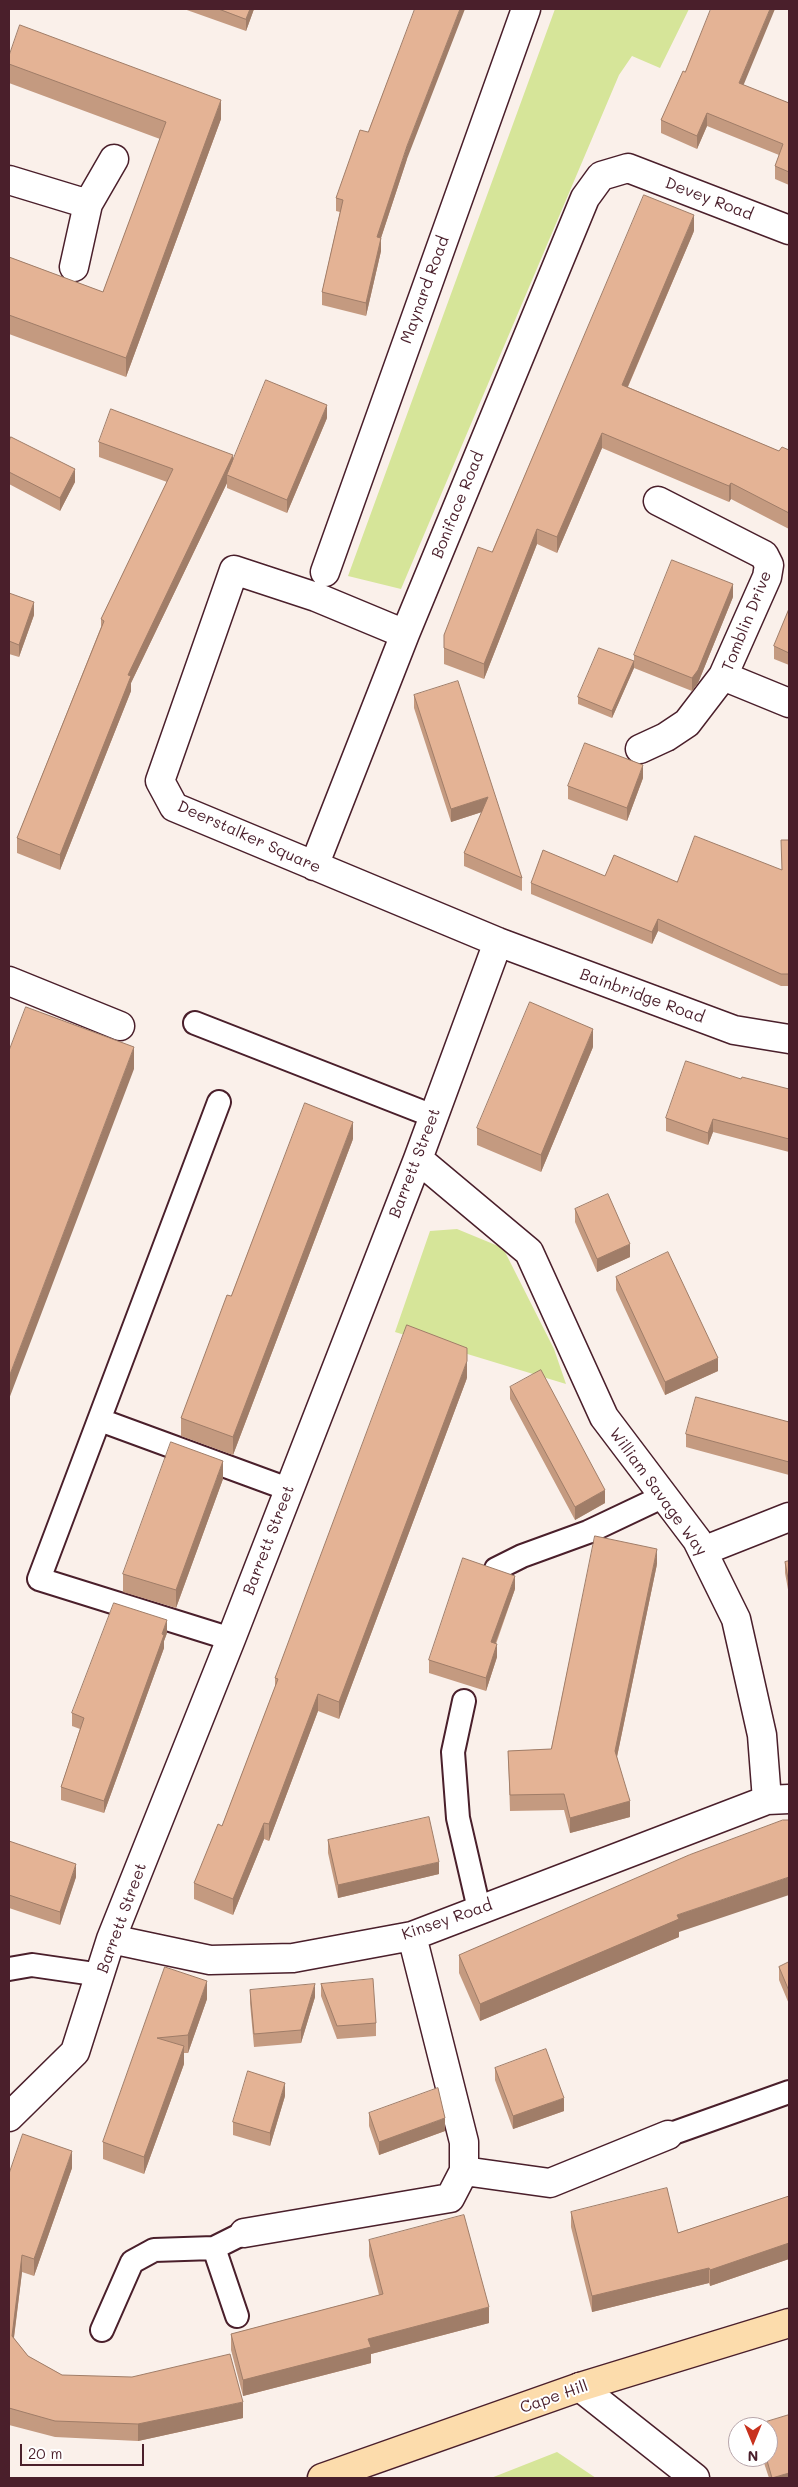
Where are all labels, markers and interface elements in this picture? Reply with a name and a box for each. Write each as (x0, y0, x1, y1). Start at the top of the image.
street label: Devey Road (662, 173, 756, 225)
street label: Maynard Road (397, 234, 453, 346)
street label: Boniface Road (428, 449, 488, 561)
street label: Tomblin Drive (718, 568, 776, 674)
street label: Deerstalker Square (174, 797, 324, 877)
street label: Bainbridge Road (577, 965, 707, 1027)
street label: Barrett Street (385, 1105, 445, 1221)
street label: William Savage Way (605, 1424, 711, 1560)
street label: Barrett Street (239, 1482, 299, 1598)
street label: Barrett Street (93, 1860, 151, 1976)
street label: Kinsey Road (399, 1896, 495, 1944)
street label: Cape Hill (517, 2376, 591, 2418)
north arrow (728, 2417, 778, 2467)
scale bar (22, 2434, 146, 2466)
text: 20 m (28, 2443, 62, 2463)
text: N (748, 2447, 758, 2466)

